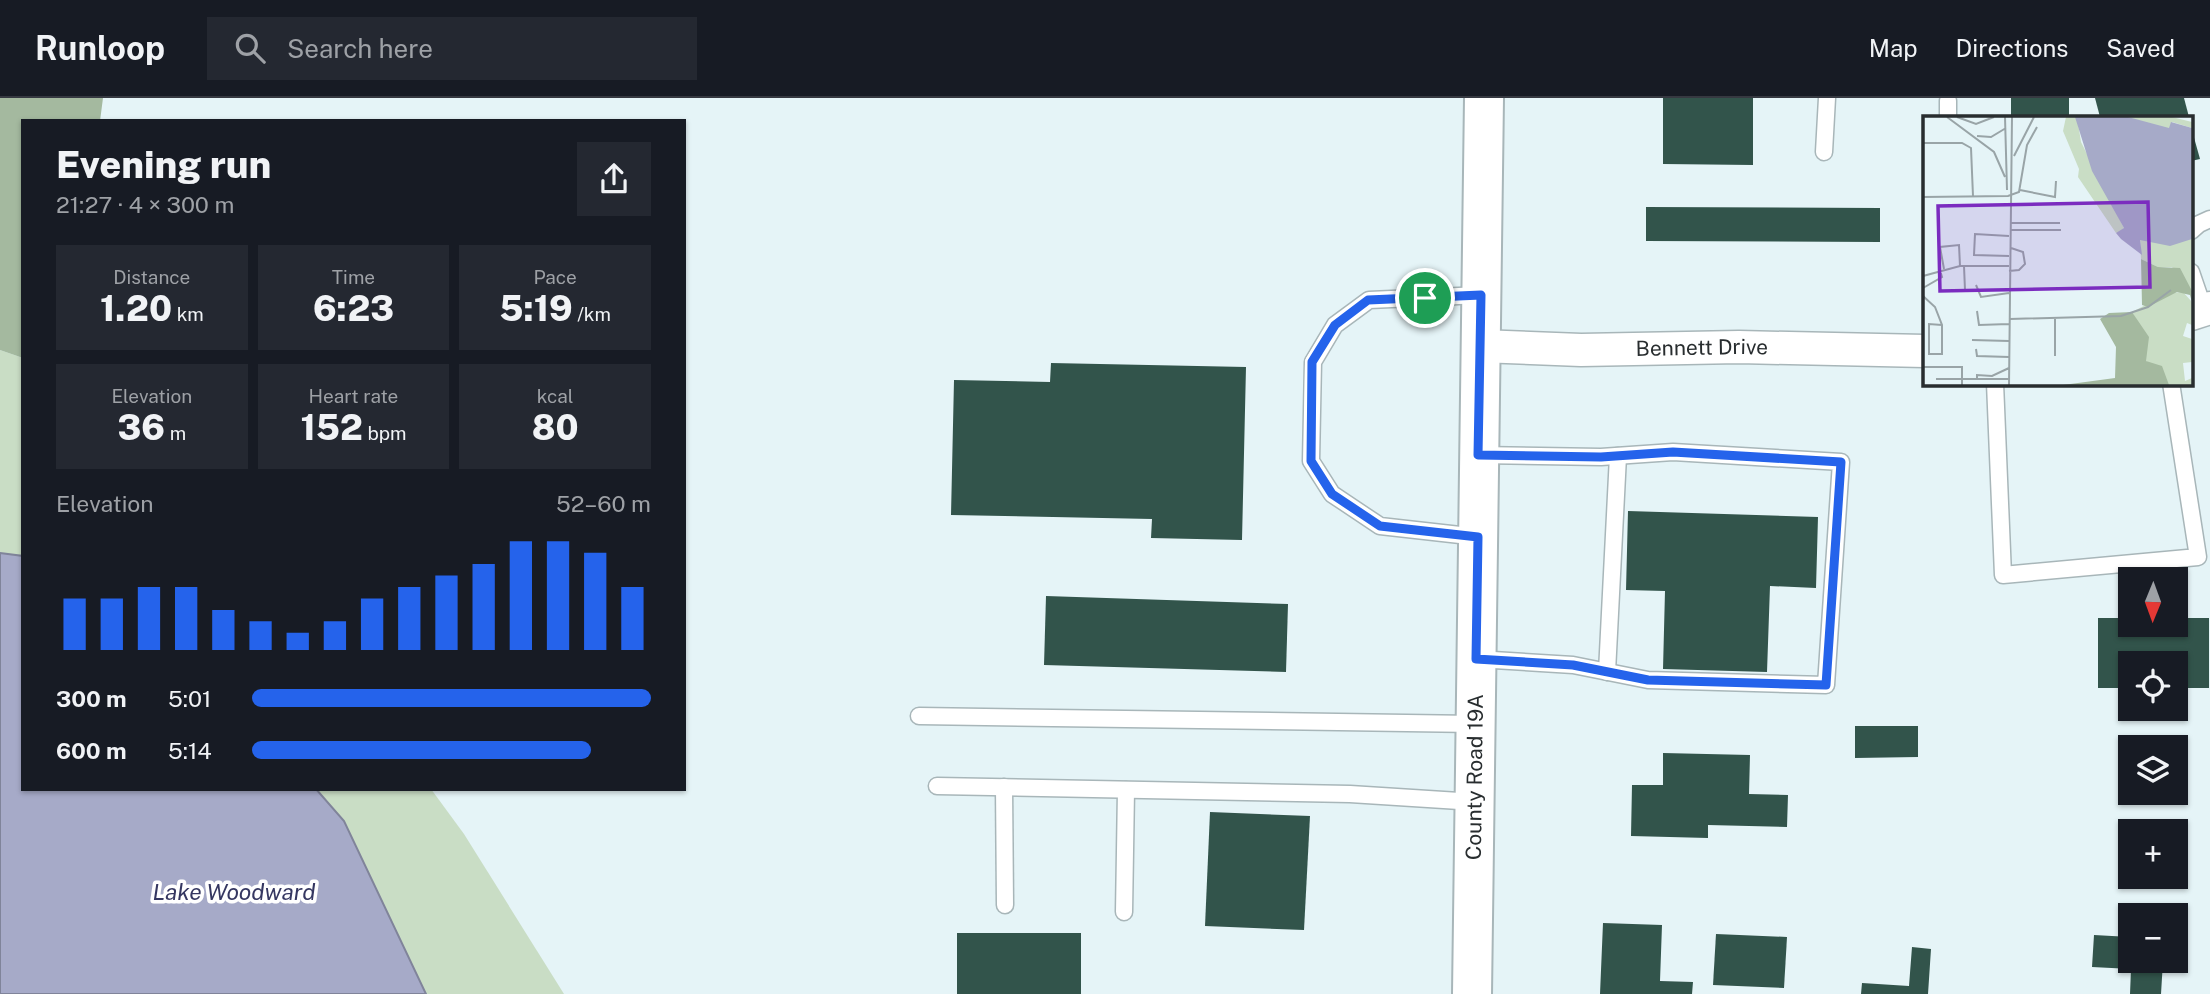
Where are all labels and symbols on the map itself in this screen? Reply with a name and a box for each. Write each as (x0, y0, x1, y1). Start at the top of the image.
inset map (1923, 116, 2192, 385)
pin (1395, 268, 1455, 328)
street label: Bennett Drive (1635, 334, 1768, 361)
north arrow (2118, 567, 2188, 637)
street label: County Road 19A (1461, 694, 1488, 860)
water label: Lake Woodward (153, 878, 315, 905)

